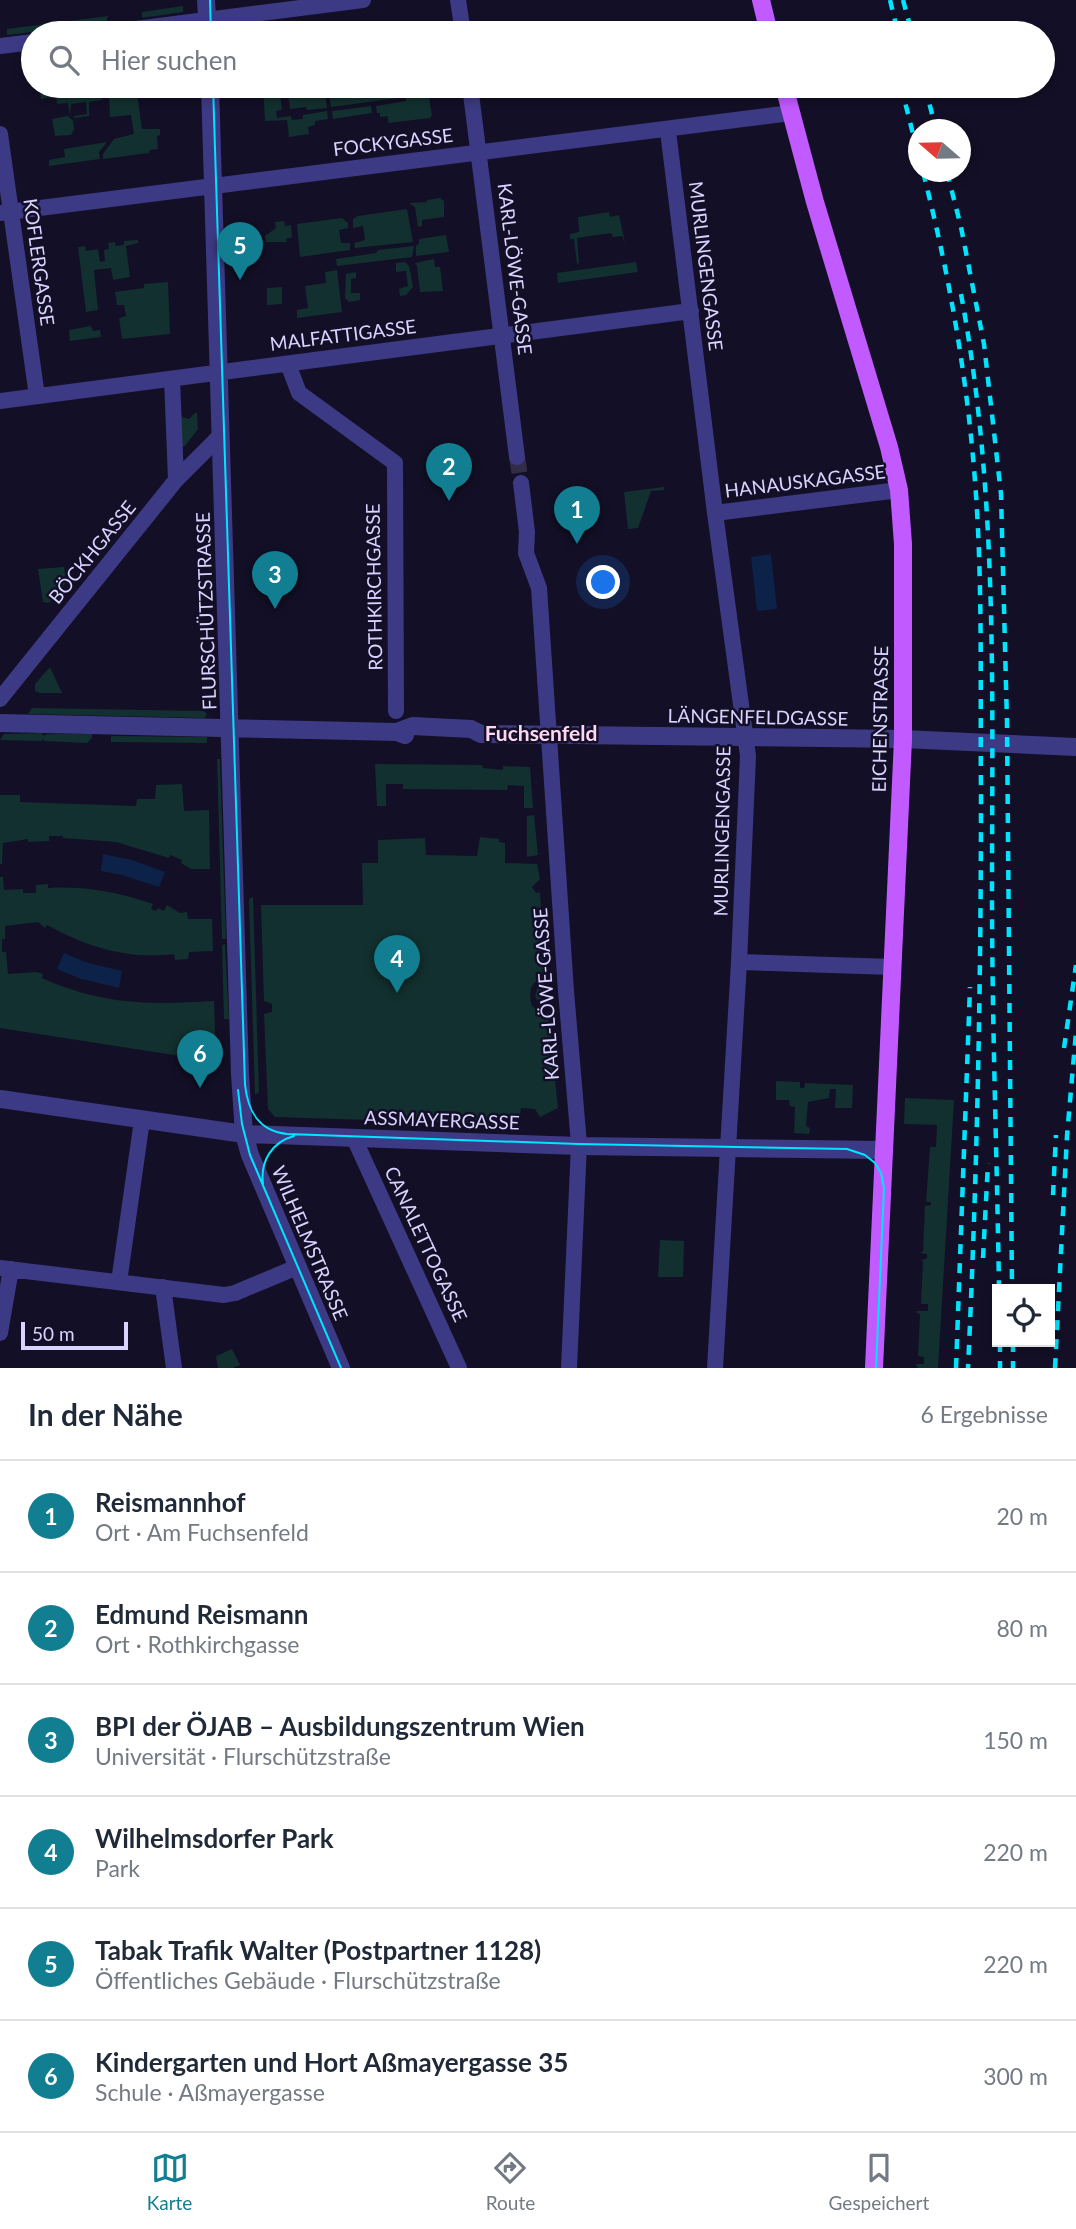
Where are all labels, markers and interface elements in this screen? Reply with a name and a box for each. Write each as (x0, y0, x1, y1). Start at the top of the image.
search box (21, 21, 1055, 98)
icon: search (45, 41, 83, 79)
text: Hier suchen (101, 44, 237, 76)
north arrow (908, 119, 971, 182)
street label: FOCKYGASSE (332, 123, 454, 160)
street label: MURLINGENGASSE (685, 180, 728, 352)
street label: KARL-LÖWE-GASSE (494, 182, 537, 356)
street label: KOFLERGASSE (19, 197, 60, 327)
pin: 5 (217, 222, 263, 280)
street label: MALFATTIGASSE (268, 314, 418, 355)
pin: 2 (426, 443, 472, 501)
street label: HANAUSKAGASSE (723, 459, 887, 502)
pin: 1 (554, 486, 600, 544)
street label: BÖCKHGASSE (43, 496, 140, 608)
street label: ROTHKIRCHGASSE (361, 503, 386, 671)
street label: FLURSCHÜTZSTRASSE (191, 512, 220, 710)
pin: 3 (252, 551, 298, 609)
your location (586, 565, 620, 599)
street label: EICHENSTRASSE (867, 645, 892, 793)
street label: LÄNGENFELDGASSE (668, 703, 849, 730)
district label: Fuchsenfeld (485, 720, 597, 745)
street label: MURLINGENGASSE (709, 745, 734, 917)
street label: KARL-LÖWE-GASSE (528, 907, 563, 1081)
pin: 4 (374, 935, 420, 993)
pin: 6 (177, 1030, 223, 1088)
street label: ASSMAYERGASSE (364, 1105, 520, 1134)
street label: WILHELMSTRASSE (268, 1162, 353, 1323)
street label: CANALETTOGASSE (380, 1162, 473, 1325)
map controls (992, 1284, 1055, 1347)
button: locate (992, 1284, 1055, 1347)
scale bar (21, 1319, 128, 1351)
text: 50 m (32, 1322, 75, 1345)
text: In der Nähe (28, 1396, 183, 1432)
text: 6 Ergebnisse (920, 1400, 1048, 1428)
text: Reismannhof (95, 1486, 246, 1518)
text: 1 (44, 1502, 58, 1530)
text: 20 m (997, 1502, 1048, 1530)
text: Ort · Am Fuchsenfeld (95, 1518, 309, 1546)
text: Edmund Reismann (95, 1598, 308, 1630)
text: 2 (44, 1614, 58, 1642)
text: 80 m (997, 1614, 1048, 1642)
text: Ort · Rothkirchgasse (95, 1630, 300, 1658)
text: BPI der ÖJAB – Ausbildungszentrum Wien (95, 1710, 585, 1742)
text: 3 (44, 1726, 58, 1754)
text: 150 m (983, 1726, 1048, 1754)
text: Universität · Flurschützstraße (95, 1742, 391, 1770)
text: Wilhelmsdorfer Park (95, 1822, 334, 1854)
text: 4 (44, 1838, 58, 1866)
text: 220 m (983, 1838, 1048, 1866)
text: Park (95, 1854, 140, 1882)
text: Tabak Trafik Walter (Postpartner 1128) (95, 1934, 541, 1966)
text: 5 (44, 1950, 58, 1978)
text: 220 m (983, 1950, 1048, 1978)
text: Öffentliches Gebäude · Flurschützstraße (95, 1966, 501, 1994)
text: Kindergarten und Hort Aßmayergasse 35 (95, 2046, 568, 2078)
text: 6 (44, 2062, 58, 2090)
text: 300 m (983, 2062, 1048, 2090)
text: Schule · Aßmayergasse (95, 2078, 325, 2106)
tab: Karte (147, 2149, 192, 2214)
tab: Route (486, 2149, 535, 2214)
tab: Gespeichert (829, 2149, 929, 2214)

